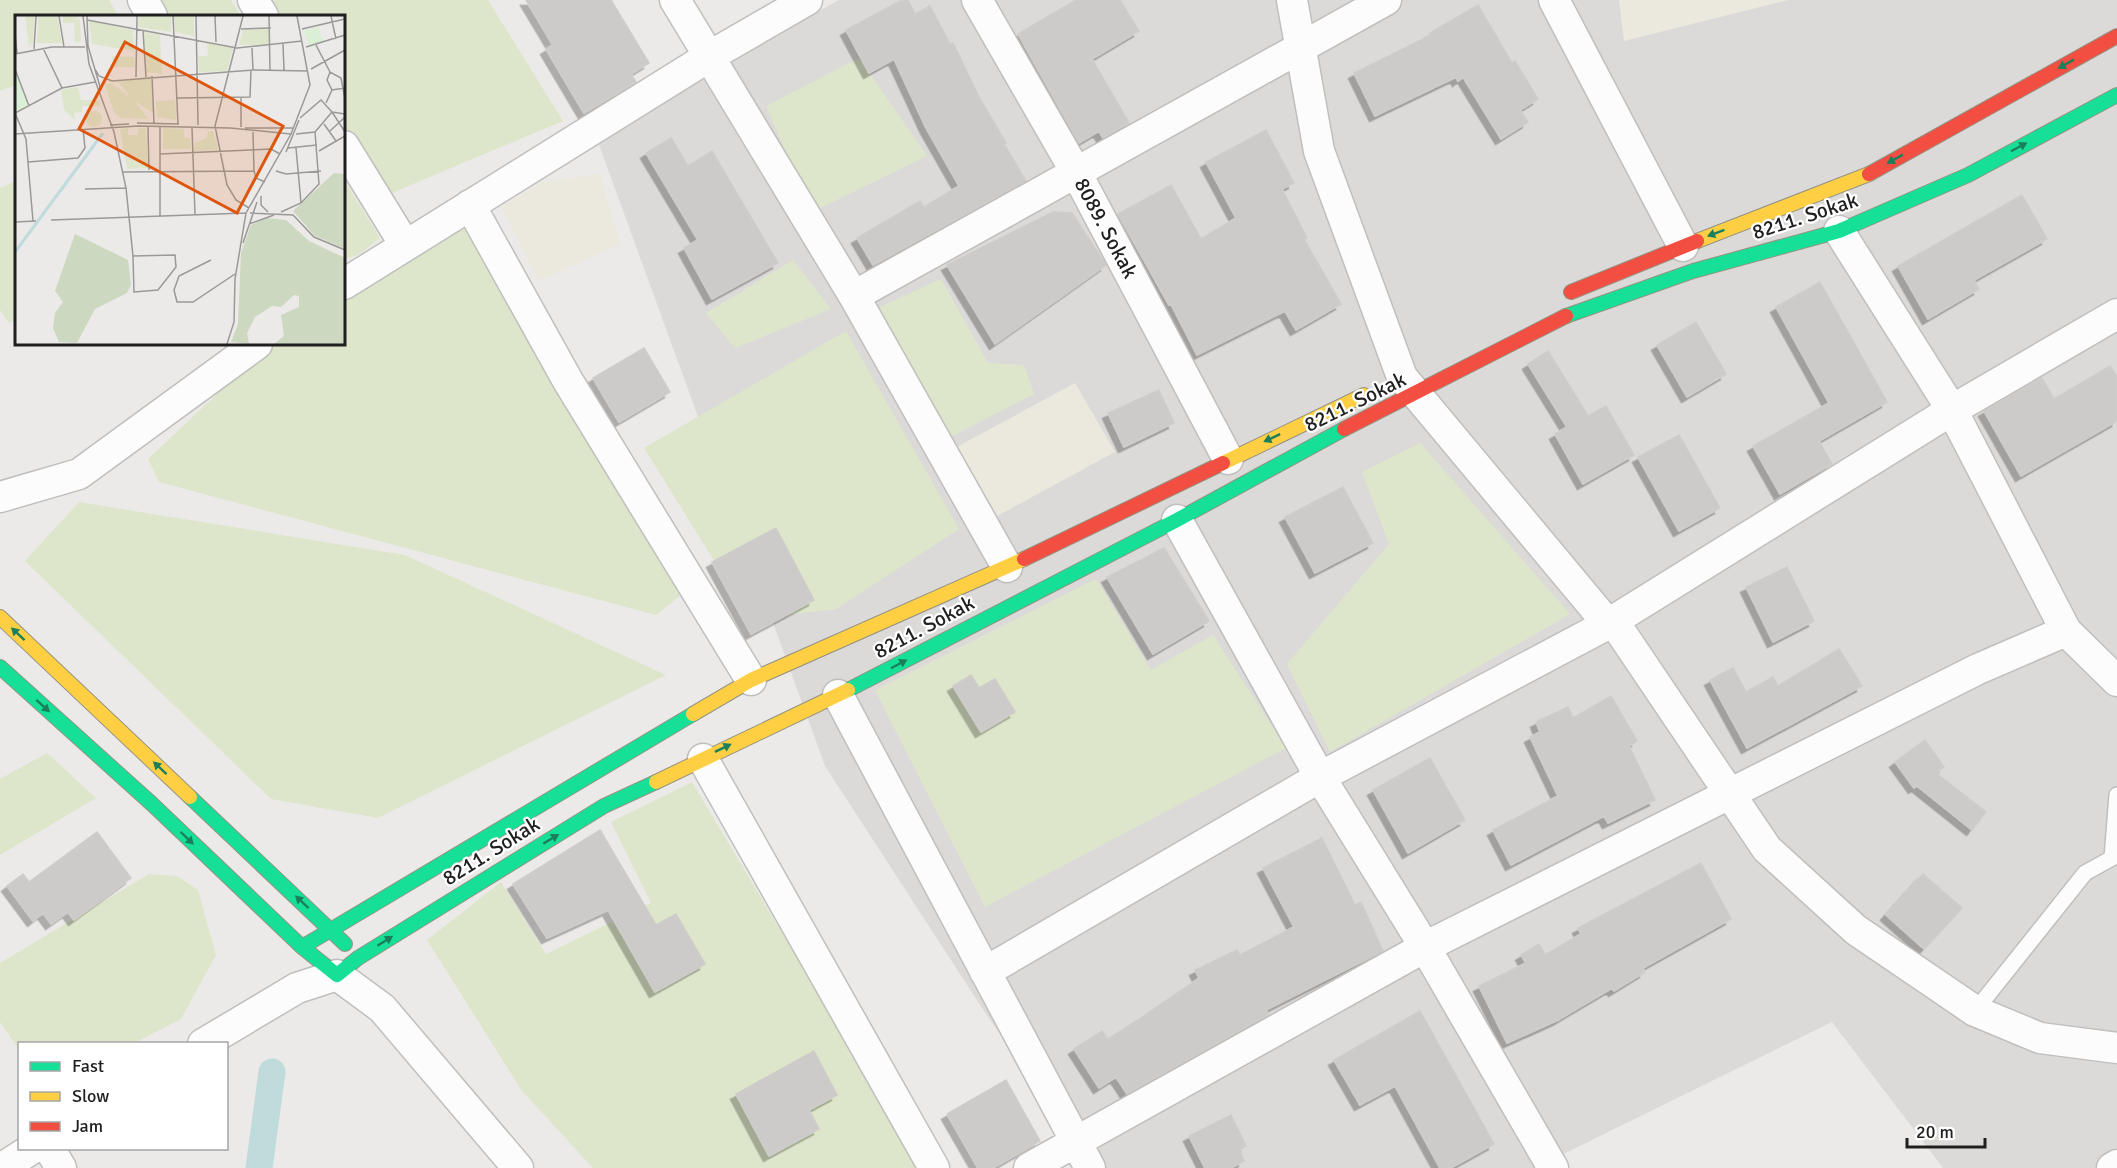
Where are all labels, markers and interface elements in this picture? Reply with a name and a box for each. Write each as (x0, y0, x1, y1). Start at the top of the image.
inset map (15, 15, 345, 345)
one-way arrow (2057, 59, 2074, 69)
one-way arrow (2011, 142, 2028, 152)
one-way arrow (1887, 154, 1904, 164)
street label: 8089. Sokak (1069, 173, 1143, 283)
street label: 8211. Sokak (1749, 187, 1862, 245)
one-way arrow (1706, 229, 1724, 239)
street label: 8211. Sokak (1300, 366, 1410, 438)
one-way arrow (1263, 433, 1281, 443)
street label: 8211. Sokak (869, 590, 979, 664)
one-way arrow (11, 627, 26, 641)
one-way arrow (891, 659, 908, 669)
one-way arrow (36, 699, 51, 713)
one-way arrow (715, 744, 732, 753)
one-way arrow (153, 761, 168, 775)
street label: 8211. Sokak (438, 811, 545, 891)
one-way arrow (180, 830, 194, 844)
one-way arrow (543, 833, 559, 844)
one-way arrow (295, 896, 310, 909)
one-way arrow (377, 936, 393, 947)
legend (18, 1042, 228, 1150)
text: Fast (72, 1055, 104, 1077)
text: Slow (72, 1085, 109, 1107)
scale bar (1907, 1111, 1985, 1149)
text: Jam (72, 1115, 103, 1137)
text: 20 m (1916, 1121, 1954, 1143)

